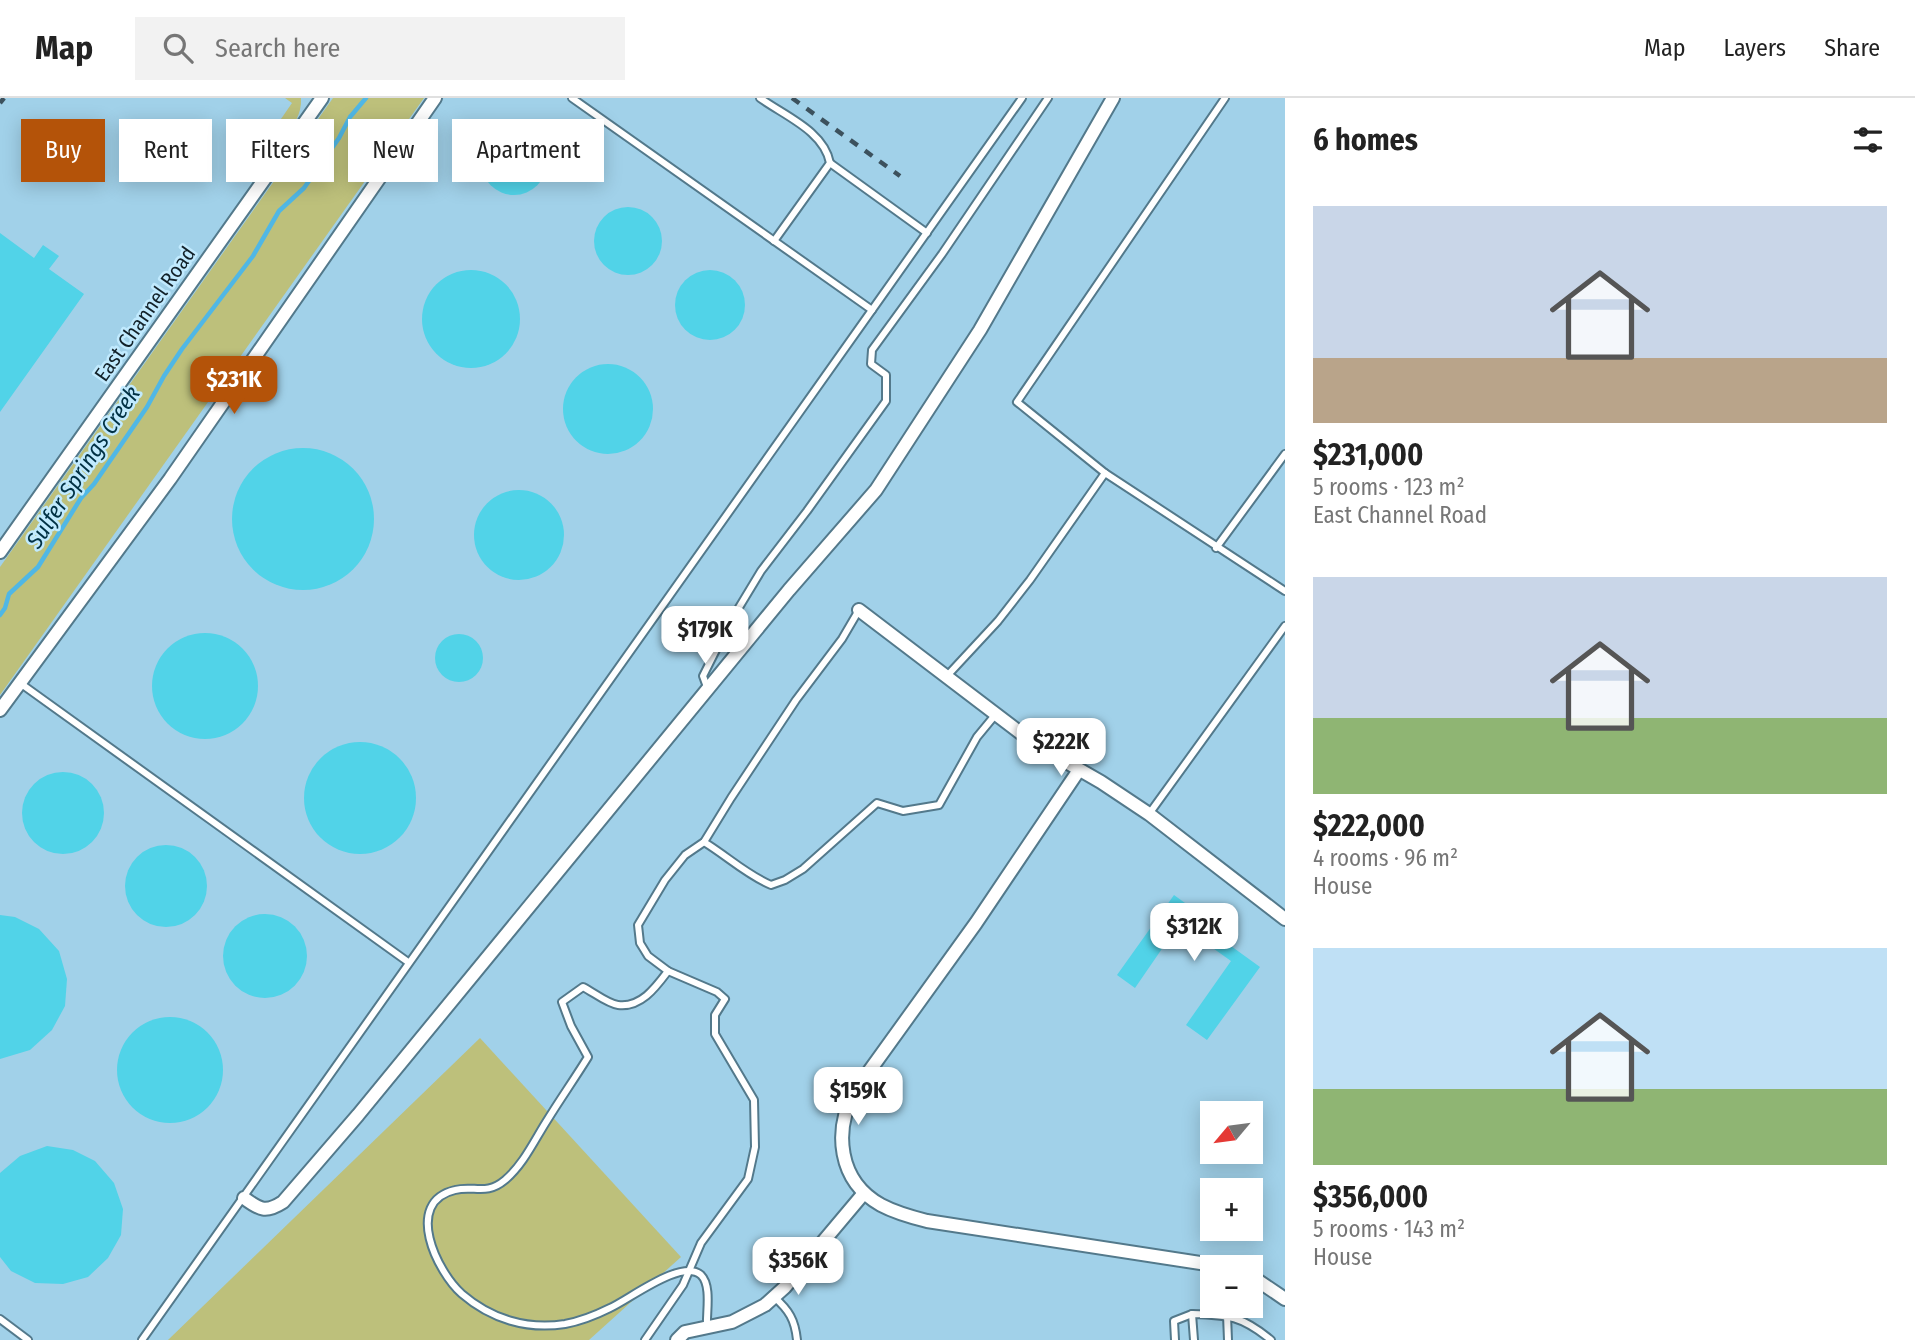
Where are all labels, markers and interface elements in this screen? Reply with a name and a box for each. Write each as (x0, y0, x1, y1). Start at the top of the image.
search box (135, 17, 625, 80)
text: Map (35, 28, 93, 68)
icon: search (159, 29, 197, 67)
text: Search here (215, 33, 340, 64)
text: Map (1644, 34, 1686, 62)
text: Layers (1724, 34, 1786, 62)
text: Share (1824, 34, 1880, 62)
chip: Buy (21, 119, 105, 182)
chip: Rent (119, 119, 212, 182)
chip: Filters (226, 119, 334, 182)
chip: New (348, 119, 438, 182)
chip: Apartment (452, 119, 604, 182)
icon: filters (1849, 121, 1887, 159)
text: 6 homes (1313, 122, 1418, 158)
street label: East Channel Road (89, 241, 201, 387)
icon: home (1537, 252, 1663, 378)
pin: $231K (185, 356, 283, 416)
text: $231K (206, 365, 262, 393)
water label: Sulfer Springs Creek (20, 381, 146, 554)
text: $231,000 (1313, 437, 1423, 473)
text: 5 rooms · 123 m² (1313, 473, 1464, 501)
text: East Channel Road (1313, 501, 1487, 529)
pin: $179K (656, 606, 754, 666)
text: $179K (677, 615, 733, 643)
icon: home (1537, 623, 1663, 749)
pin: $222K (1012, 718, 1110, 778)
text: $222K (1033, 727, 1089, 755)
text: $222,000 (1313, 808, 1425, 844)
text: 4 rooms · 96 m² (1313, 844, 1458, 872)
text: House (1313, 872, 1372, 900)
pin: $312K (1145, 904, 1243, 963)
text: $312K (1166, 912, 1222, 940)
icon: home (1537, 994, 1663, 1120)
pin: $159K (809, 1068, 907, 1127)
text: $159K (830, 1076, 886, 1104)
north arrow (1200, 1101, 1264, 1164)
map controls (1200, 1101, 1263, 1318)
button: + (1200, 1178, 1263, 1241)
text: $356,000 (1313, 1179, 1428, 1215)
text: 5 rooms · 143 m² (1313, 1215, 1465, 1243)
pin: $356K (749, 1238, 847, 1297)
text: House (1313, 1243, 1372, 1271)
text: $356K (768, 1246, 828, 1274)
button: − (1200, 1255, 1263, 1318)

